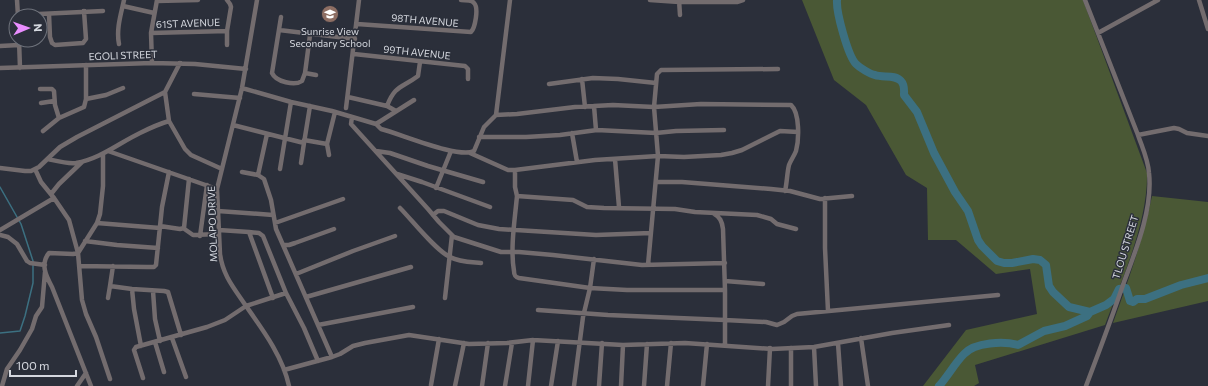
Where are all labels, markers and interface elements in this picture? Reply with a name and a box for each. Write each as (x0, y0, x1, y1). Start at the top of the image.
school or university icon: Sunrise View Secondary School (320, 4, 340, 24)
north arrow (8, 8, 48, 48)
street label: 98TH AVENUE (391, 11, 459, 29)
street label: 61ST AVENUE (156, 16, 220, 30)
text: N (32, 23, 45, 32)
place label: Sunrise View Secondary School (290, 25, 370, 49)
street label: 99TH AVENUE (383, 43, 451, 61)
street label: EGOLI STREET (88, 48, 158, 62)
street label: MOLAPO DRIVE (205, 186, 219, 262)
street label: TLOU STREET (1110, 213, 1141, 281)
scale bar (10, 352, 76, 378)
text: 100 m (16, 358, 50, 372)

